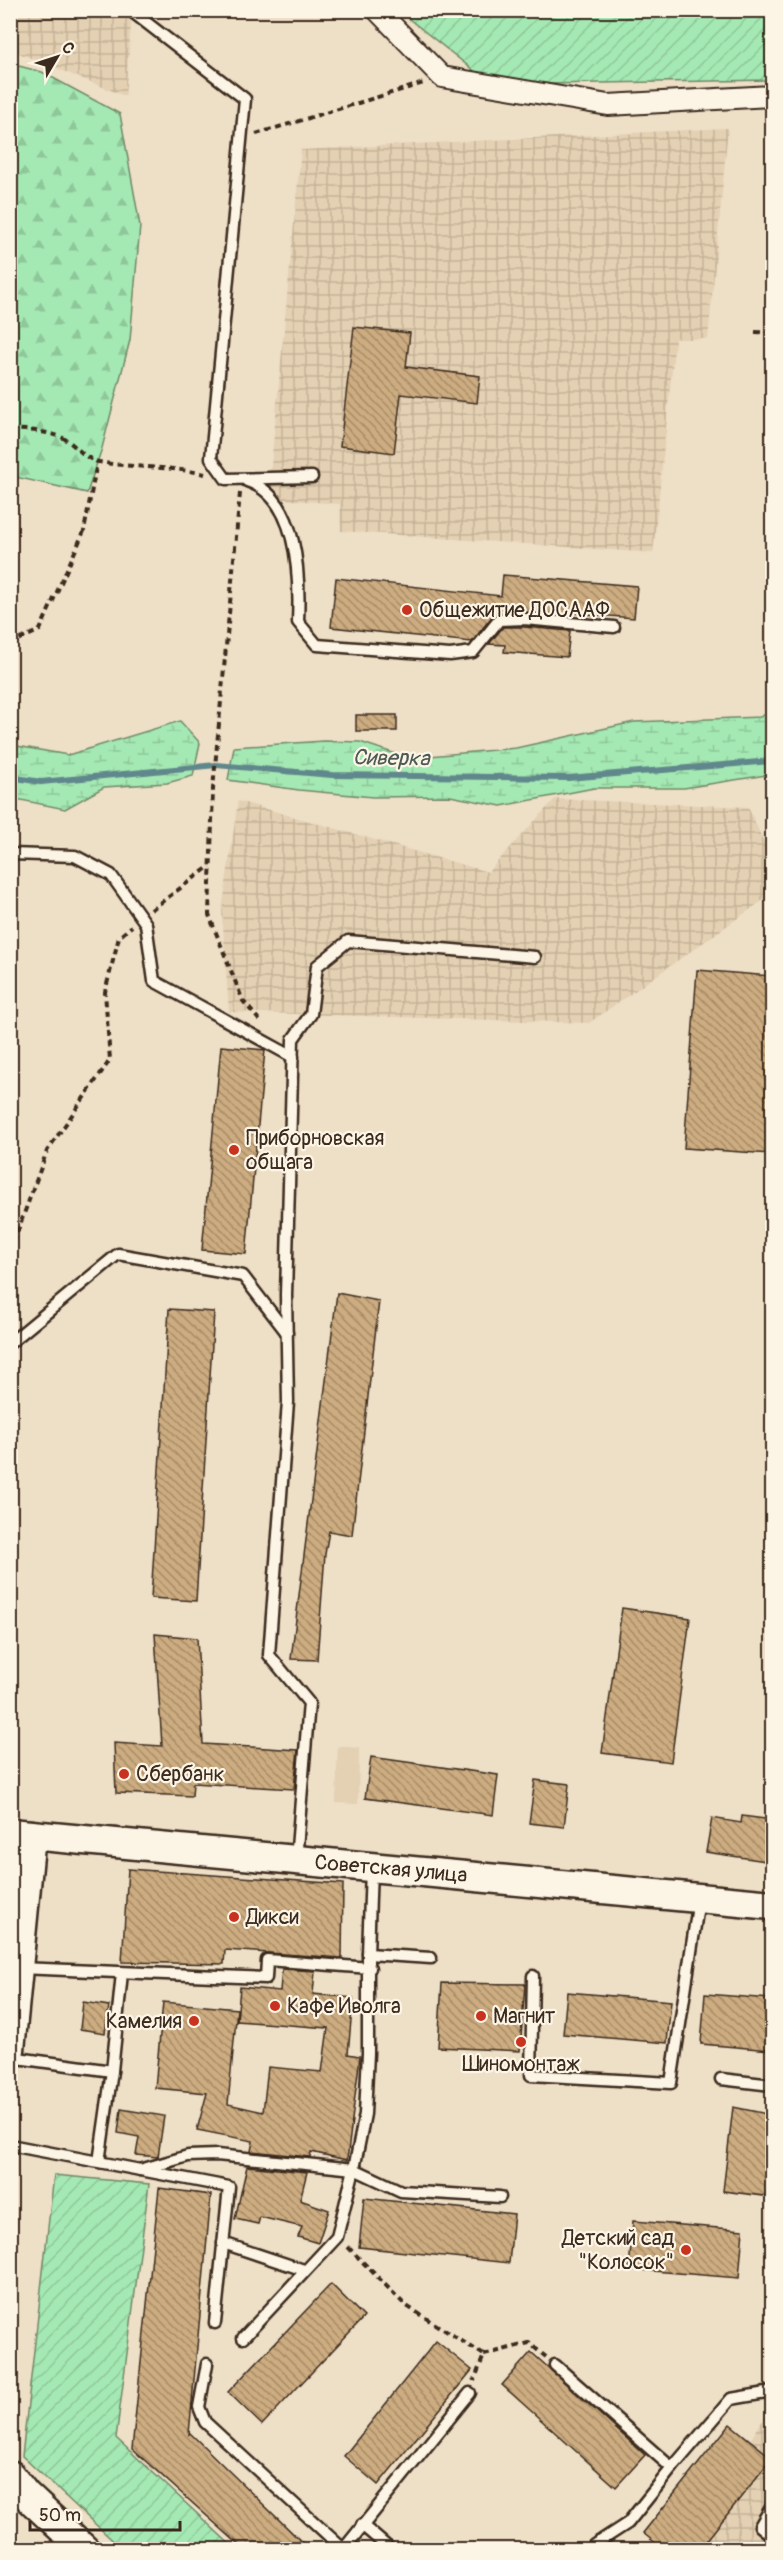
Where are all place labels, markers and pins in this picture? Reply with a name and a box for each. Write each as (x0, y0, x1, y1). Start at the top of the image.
place label: Общежитие ДОСААФ (419, 597, 610, 624)
marker: Общежитие ДОСААФ (400, 603, 414, 617)
place label: Приборновская общага (246, 1125, 384, 1176)
marker: Приборновская общага (227, 1143, 241, 1157)
place label: Сбербанк (136, 1761, 225, 1788)
marker: Сбербанк (117, 1767, 131, 1781)
place label: Дикси (245, 1904, 299, 1931)
marker: Дикси (227, 1910, 241, 1924)
place label: Кафе Иволга (287, 1993, 401, 2020)
marker: Кафе Иволга (268, 1999, 282, 2013)
place label: Магнит (493, 2003, 556, 2030)
place label: Камелия (106, 2008, 182, 2035)
marker: Магнит (474, 2009, 488, 2023)
marker: Камелия (187, 2014, 201, 2028)
marker: Шиномонтаж (514, 2035, 528, 2049)
place label: Шиномонтаж (462, 2051, 580, 2078)
place label: Детский сад "Колосок" (561, 2225, 674, 2276)
marker: Детский сад "Колосок" (679, 2243, 693, 2257)

